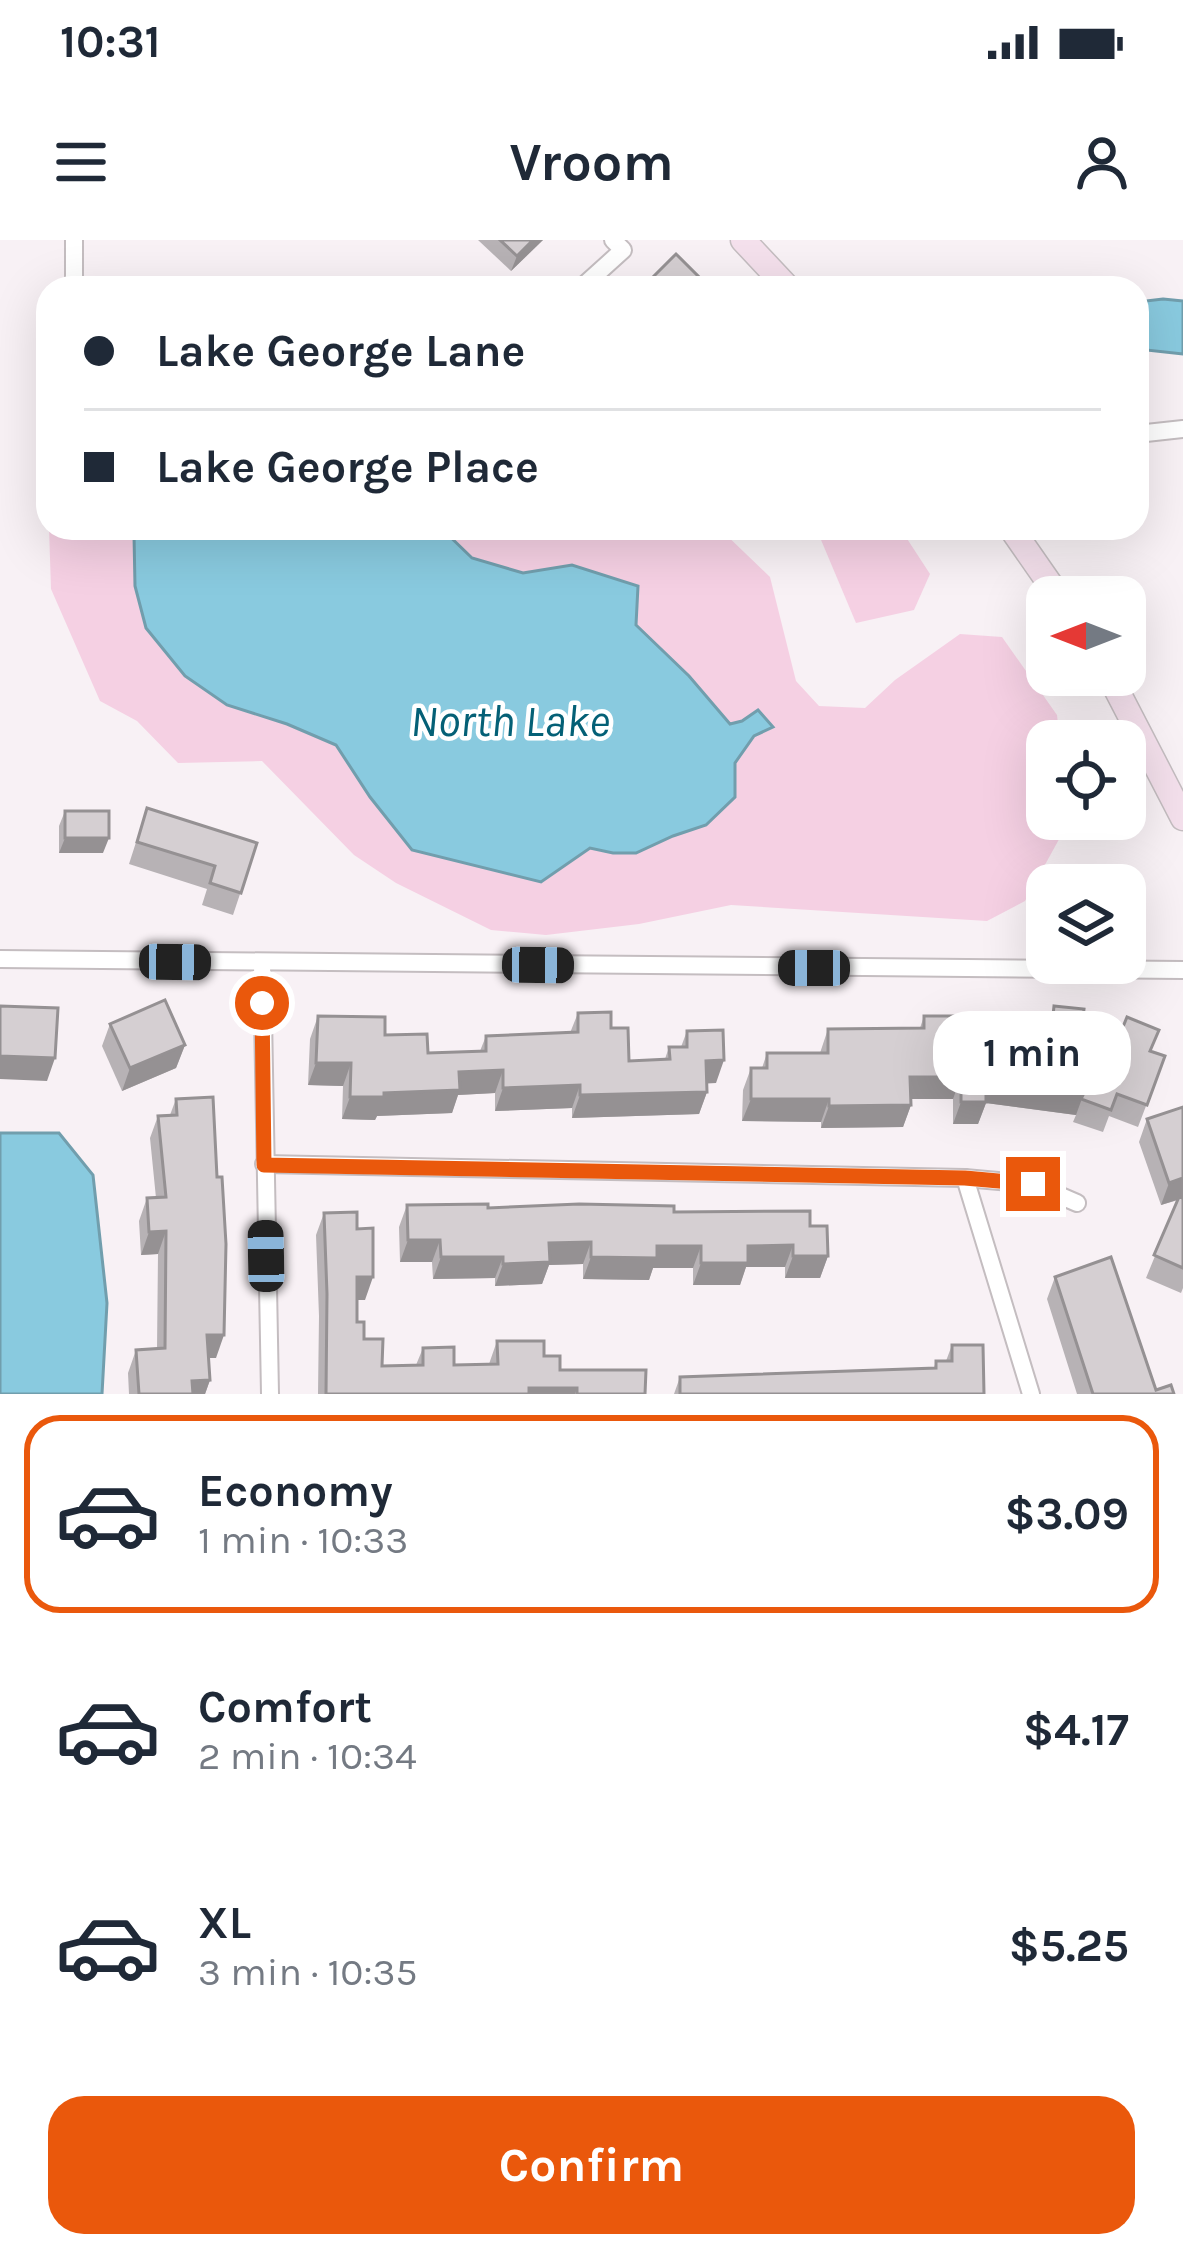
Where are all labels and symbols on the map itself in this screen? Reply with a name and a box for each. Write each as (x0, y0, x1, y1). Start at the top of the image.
north arrow (1026, 576, 1146, 696)
water label: North Lake (410, 695, 610, 747)
car (139, 943, 211, 981)
car (502, 946, 574, 984)
car (778, 950, 850, 986)
route start (235, 976, 289, 1030)
callout: 1 min (934, 1010, 1132, 1094)
route end (1006, 1157, 1060, 1211)
car (247, 1220, 285, 1292)

